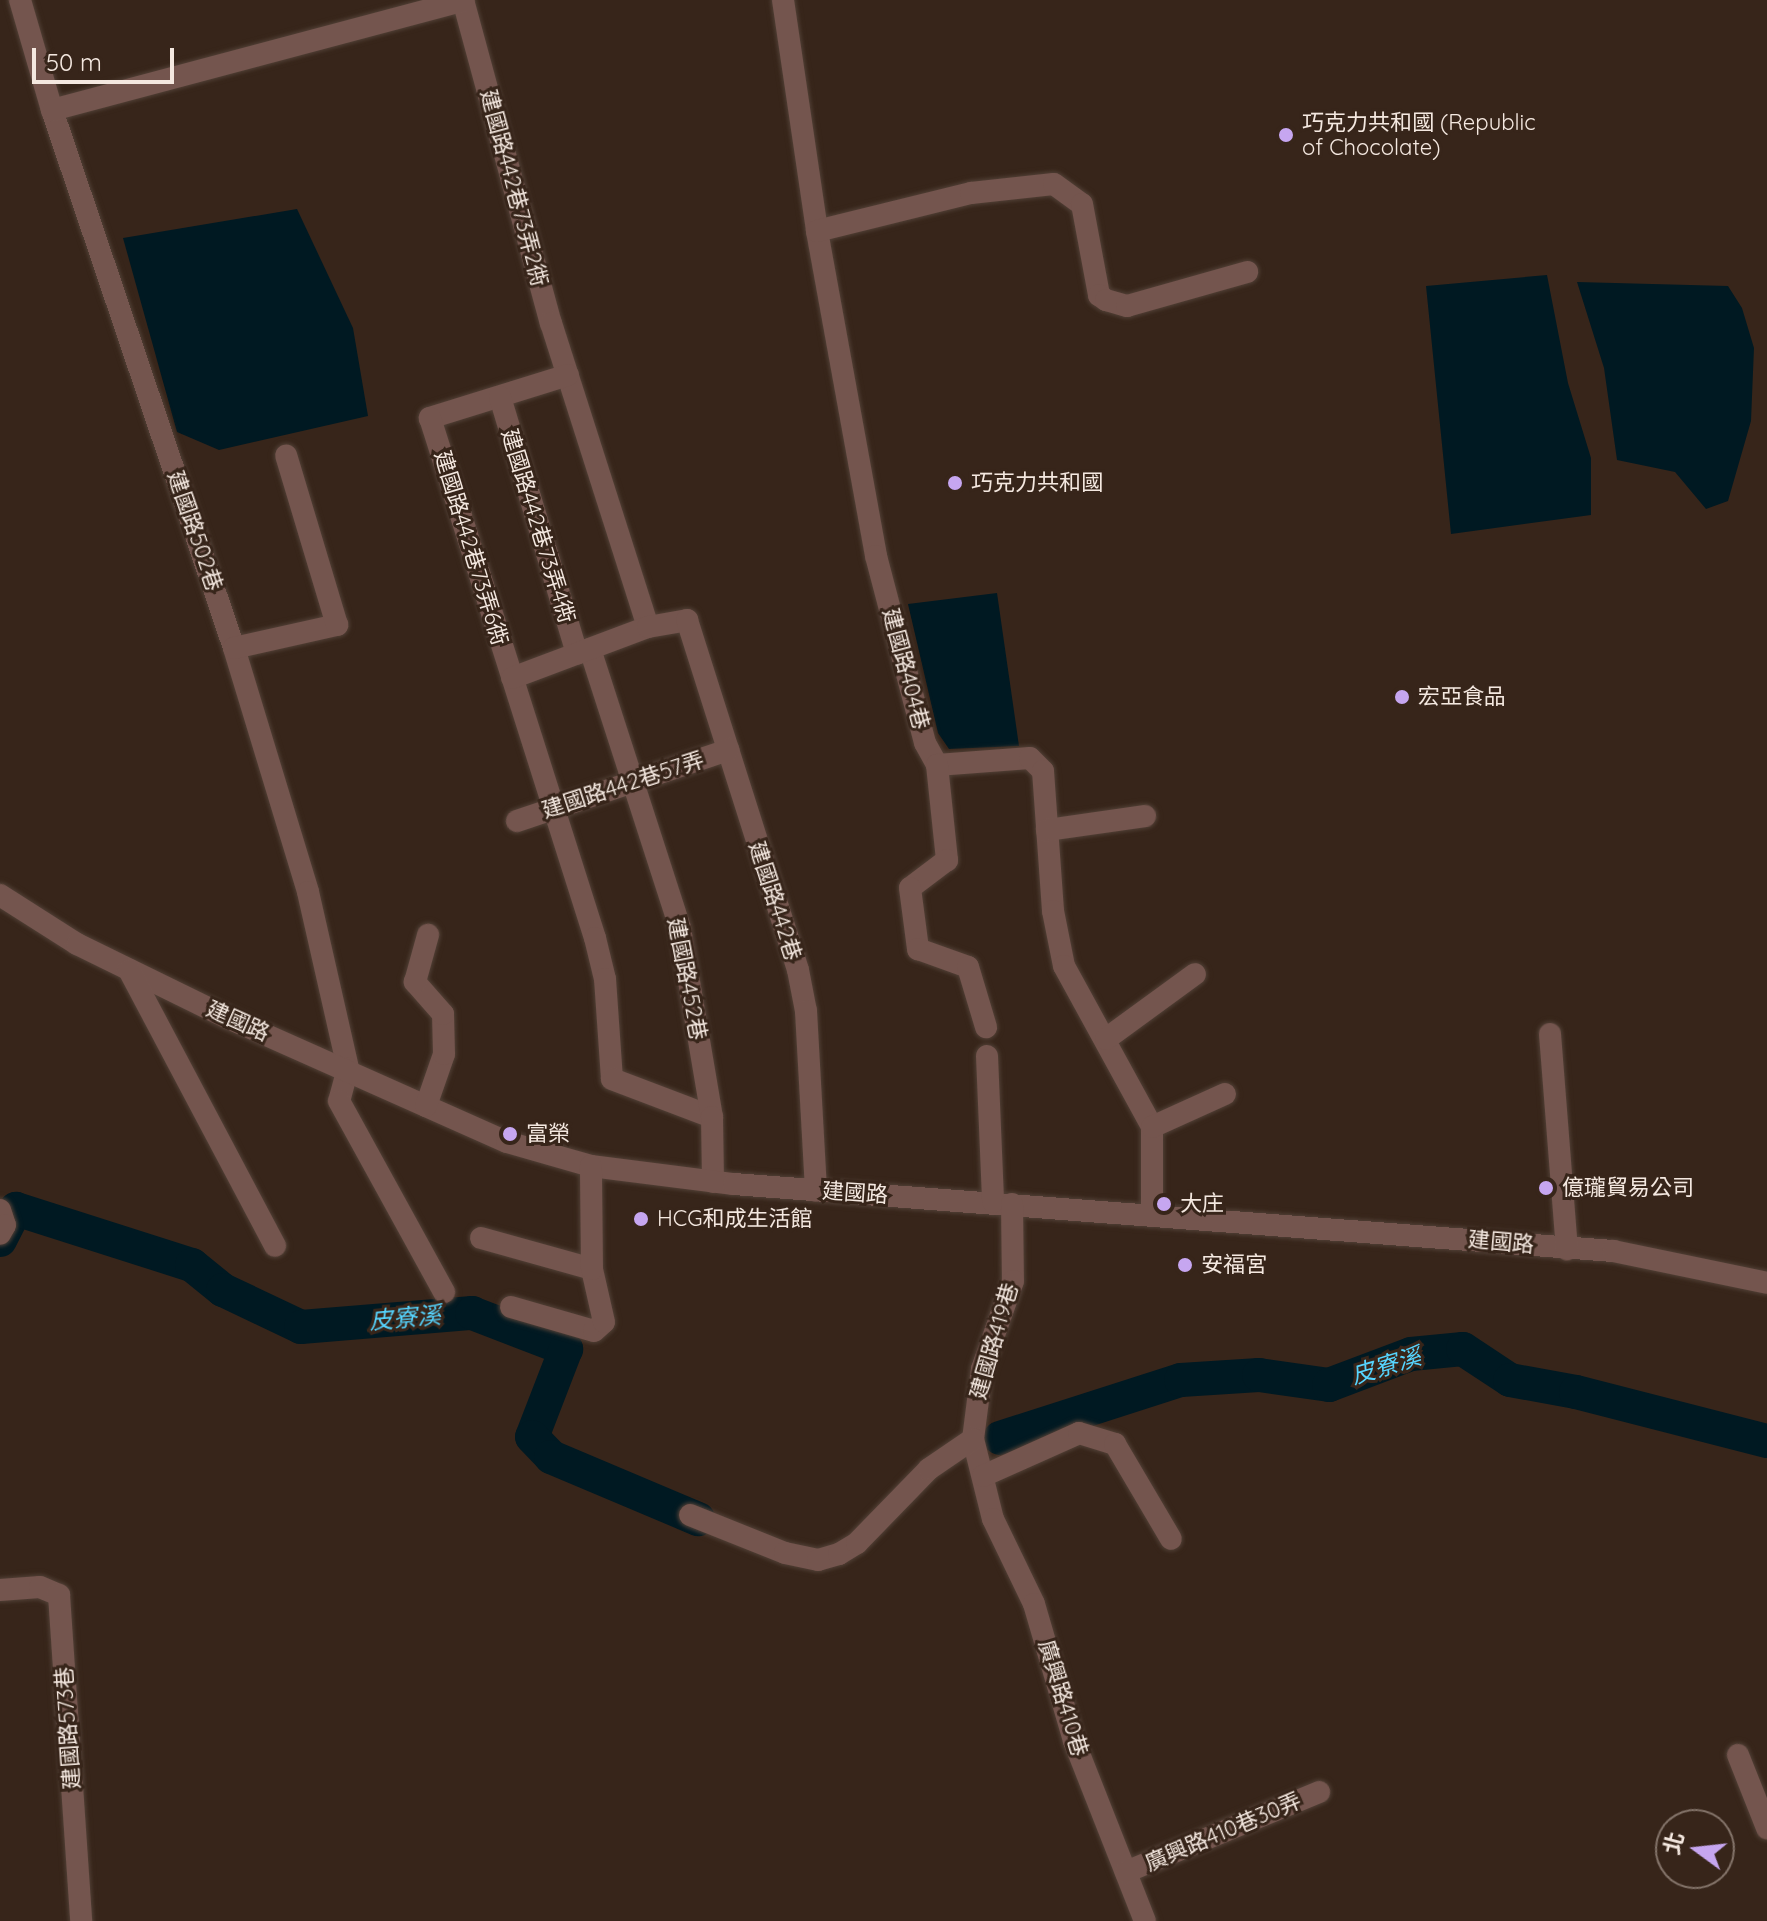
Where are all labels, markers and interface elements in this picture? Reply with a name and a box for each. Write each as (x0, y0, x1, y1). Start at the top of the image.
scale bar (36, 32, 178, 82)
text: 50 m (46, 47, 102, 77)
street label: 建國路442巷73弄2衖 (475, 87, 553, 289)
place label: 巧克力共和國 (Republic of Chocolate) (1302, 109, 1536, 160)
marker: 巧克力共和國 (Republic of Chocolate) (1277, 126, 1295, 144)
street label: 建國路442巷73弄4衖 (496, 426, 580, 626)
street label: 建國路442巷73弄6衖 (429, 448, 513, 648)
street label: 建國路502巷 (162, 467, 228, 595)
place label: 巧克力共和國 (971, 470, 1103, 496)
marker: 巧克力共和國 (946, 474, 964, 492)
street label: 建國路404巷 (877, 606, 935, 732)
place label: 宏亞食品 (1418, 684, 1506, 710)
marker: 宏亞食品 (1393, 688, 1411, 706)
street label: 建國路442巷57弄 (539, 746, 707, 824)
street label: 建國路442巷 (743, 838, 807, 964)
street label: 建國路452巷 (662, 916, 712, 1042)
street label: 建國路 (202, 996, 274, 1046)
place label: 富榮 (526, 1121, 570, 1147)
marker: 富榮 (501, 1125, 519, 1143)
place label: 億瓏貿易公司 (1562, 1175, 1694, 1201)
street label: 建國路 (821, 1178, 889, 1208)
marker: 億瓏貿易公司 (1537, 1179, 1555, 1197)
place label: 大庄 (1180, 1191, 1224, 1217)
marker: 大庄 (1155, 1195, 1173, 1213)
place label: HCG和成生活館 (657, 1206, 812, 1232)
marker: HCG和成生活館 (632, 1210, 650, 1228)
street label: 建國路 (1467, 1226, 1535, 1258)
place label: 安福宮 (1201, 1252, 1267, 1278)
marker: 安福宮 (1176, 1256, 1194, 1274)
street label: 建國路419巷 (965, 1280, 1023, 1402)
water label: 皮寮溪 (368, 1301, 442, 1335)
water label: 皮寮溪 (1347, 1342, 1425, 1390)
street label: 廣興路410巷 (1033, 1636, 1093, 1760)
street label: 建國路573巷 (51, 1666, 85, 1790)
street label: 廣興路410巷30弄 (1141, 1787, 1305, 1877)
north arrow (1655, 1809, 1735, 1889)
text: 北 (1657, 1829, 1690, 1858)

